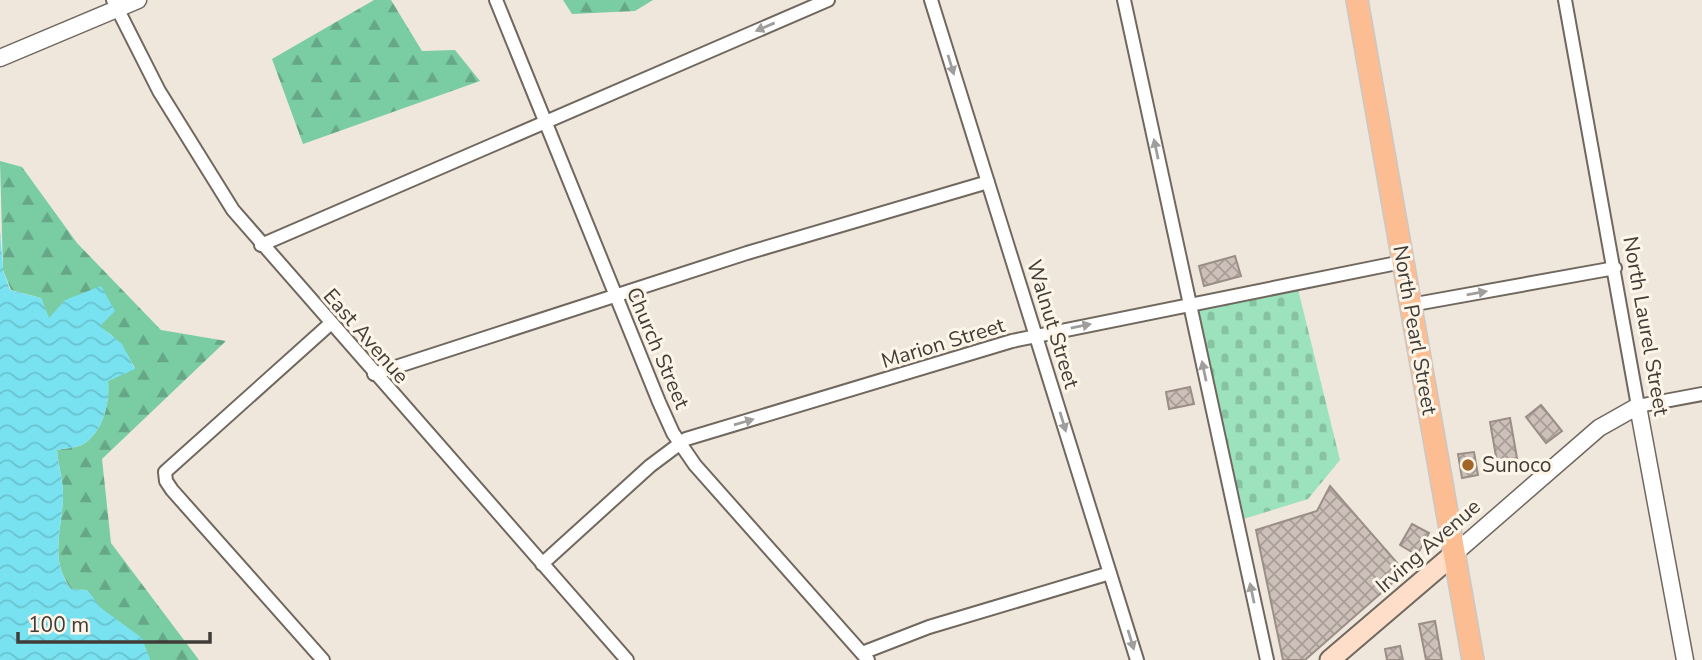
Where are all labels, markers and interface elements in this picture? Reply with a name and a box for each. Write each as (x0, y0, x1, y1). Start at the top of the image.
one-way arrow (755, 22, 776, 33)
one-way arrow (947, 55, 957, 76)
one-way arrow (1151, 138, 1162, 160)
street label: North Laurel Street (1616, 234, 1676, 419)
street label: North Pearl Street (1386, 243, 1444, 418)
street label: Walnut Street (1020, 256, 1086, 392)
street label: East Avenue (317, 282, 415, 390)
street label: Church Street (620, 283, 696, 414)
one-way arrow (1467, 287, 1489, 298)
street label: Marion Street (878, 311, 1009, 375)
one-way arrow (1070, 320, 1092, 331)
one-way arrow (1199, 360, 1210, 382)
one-way arrow (1059, 412, 1069, 433)
one-way arrow (734, 417, 755, 427)
place label: Sunoco (1482, 451, 1552, 479)
marker: Sunoco (1460, 457, 1476, 473)
street label: Irving Avenue (1370, 493, 1486, 599)
one-way arrow (1247, 582, 1258, 604)
scale bar (18, 600, 210, 644)
text: 100 m (28, 611, 89, 639)
one-way arrow (1126, 629, 1136, 650)

